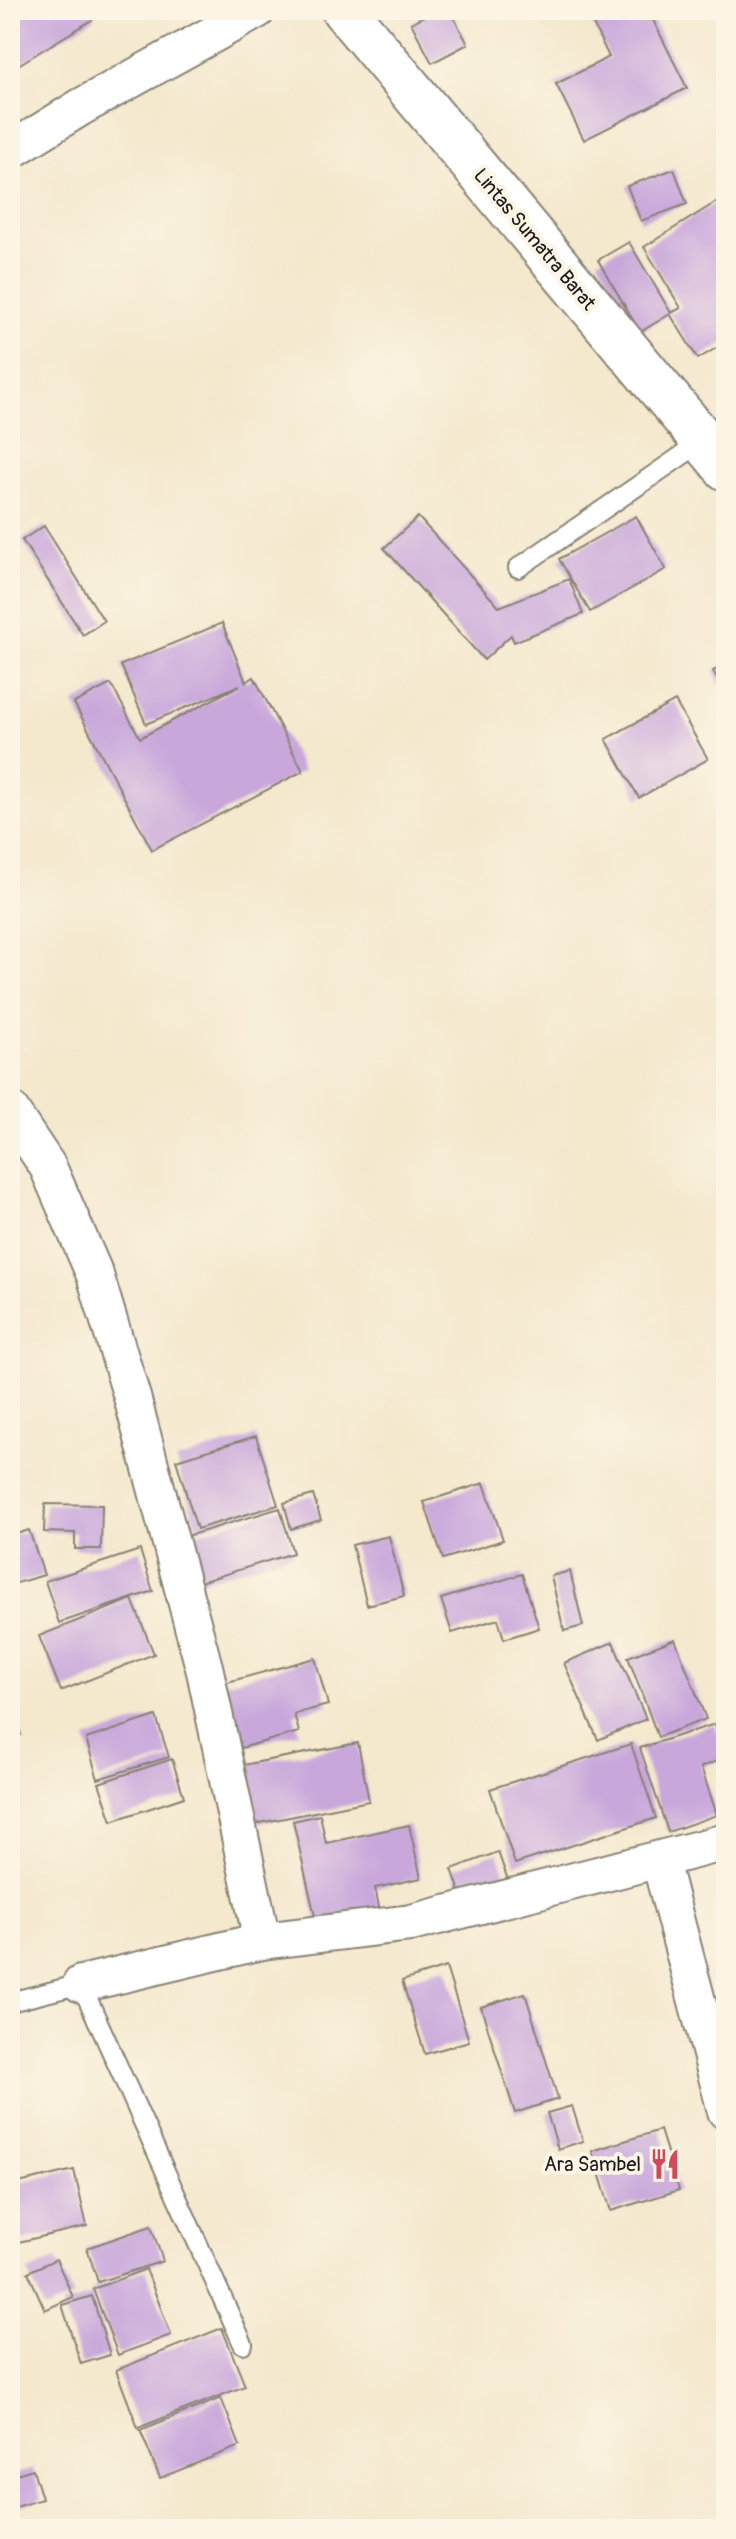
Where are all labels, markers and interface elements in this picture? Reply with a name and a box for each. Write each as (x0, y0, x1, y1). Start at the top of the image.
street label: Lintas Sumatra Barat (468, 163, 602, 316)
restaurant icon: Ara Sambel (648, 2147, 682, 2181)
place label: Ara Sambel (544, 2152, 641, 2177)

